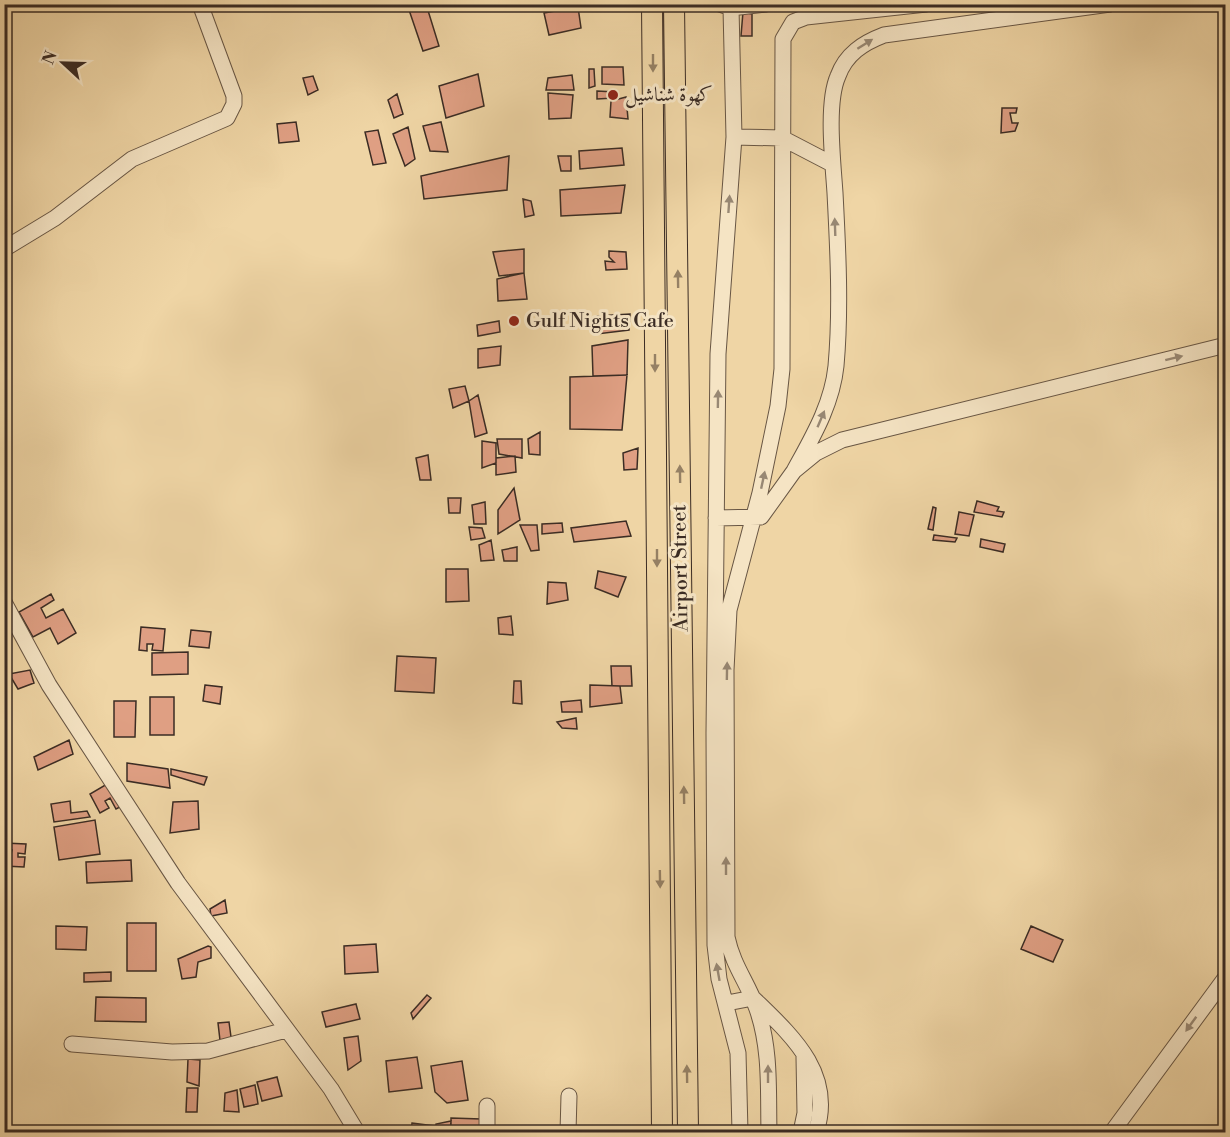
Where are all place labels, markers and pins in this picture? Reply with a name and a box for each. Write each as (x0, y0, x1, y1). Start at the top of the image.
place label: كهوة شناشيل (625, 83, 713, 109)
marker: كهوة شناشيل (606, 88, 620, 102)
place label: Gulf Nights Cafe (526, 309, 674, 334)
marker: Gulf Nights Cafe (507, 314, 521, 328)

